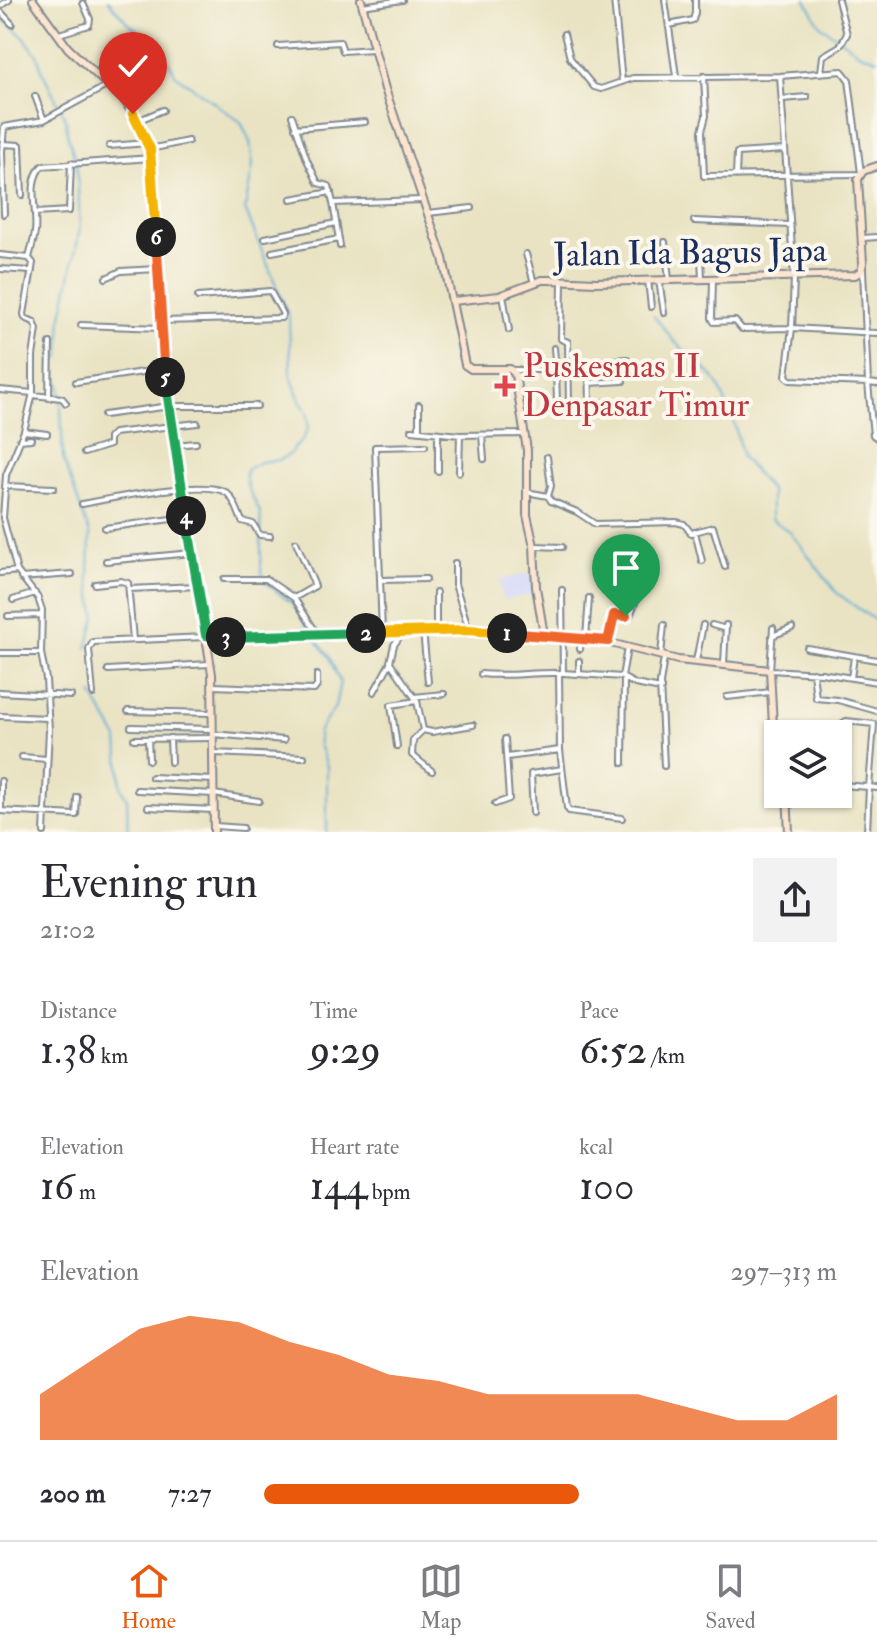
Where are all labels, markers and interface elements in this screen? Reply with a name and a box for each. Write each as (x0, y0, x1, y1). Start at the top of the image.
pin (99, 32, 167, 114)
icon: check (111, 44, 155, 88)
pin: 6 (136, 217, 176, 257)
text: 6 (150, 223, 162, 251)
street label: Jalan Ida Bagus Japa (552, 229, 828, 277)
place label: Puskesmas II Denpasar Timur (523, 345, 749, 427)
pin: 5 (145, 357, 185, 397)
text: 5 (160, 363, 170, 391)
marker: Puskesmas II Denpasar Timur (494, 375, 516, 397)
pin: 4 (166, 496, 206, 536)
text: 4 (180, 502, 192, 530)
pin (592, 534, 660, 616)
icon: arrive (604, 546, 648, 590)
pin: 2 (346, 613, 386, 653)
pin: 1 (487, 613, 527, 653)
pin: 3 (206, 617, 246, 657)
text: 2 (360, 619, 372, 647)
text: 1 (503, 619, 511, 647)
text: 3 (222, 623, 230, 651)
map controls (764, 720, 852, 808)
button: layers (764, 720, 852, 808)
text: Evening run (40, 856, 258, 911)
button: share (753, 858, 837, 942)
text: 21:02 (40, 914, 95, 946)
text: Distance (40, 997, 117, 1025)
text: Time (310, 997, 358, 1025)
text: Pace (579, 997, 619, 1025)
text: 1.38 (40, 1025, 96, 1076)
text: 9:29 (310, 1025, 381, 1076)
text: 6:52 (579, 1025, 647, 1076)
text: km (96, 1042, 128, 1070)
text: /km (647, 1042, 685, 1070)
text: Elevation (40, 1133, 124, 1161)
text: Heart rate (310, 1133, 399, 1161)
text: kcal (579, 1133, 613, 1161)
text: 16 (40, 1161, 74, 1212)
text: 144 (310, 1161, 367, 1212)
text: 100 (579, 1161, 634, 1212)
text: m (74, 1178, 96, 1206)
text: bpm (367, 1178, 411, 1206)
text: Elevation (40, 1256, 139, 1288)
text: 297–313 m (731, 1256, 837, 1288)
text: 200 m (40, 1478, 105, 1510)
text: 7:27 (168, 1478, 211, 1510)
tab: Home (121, 1559, 176, 1635)
tab: Map (419, 1559, 463, 1635)
tab: Saved (705, 1559, 756, 1635)

